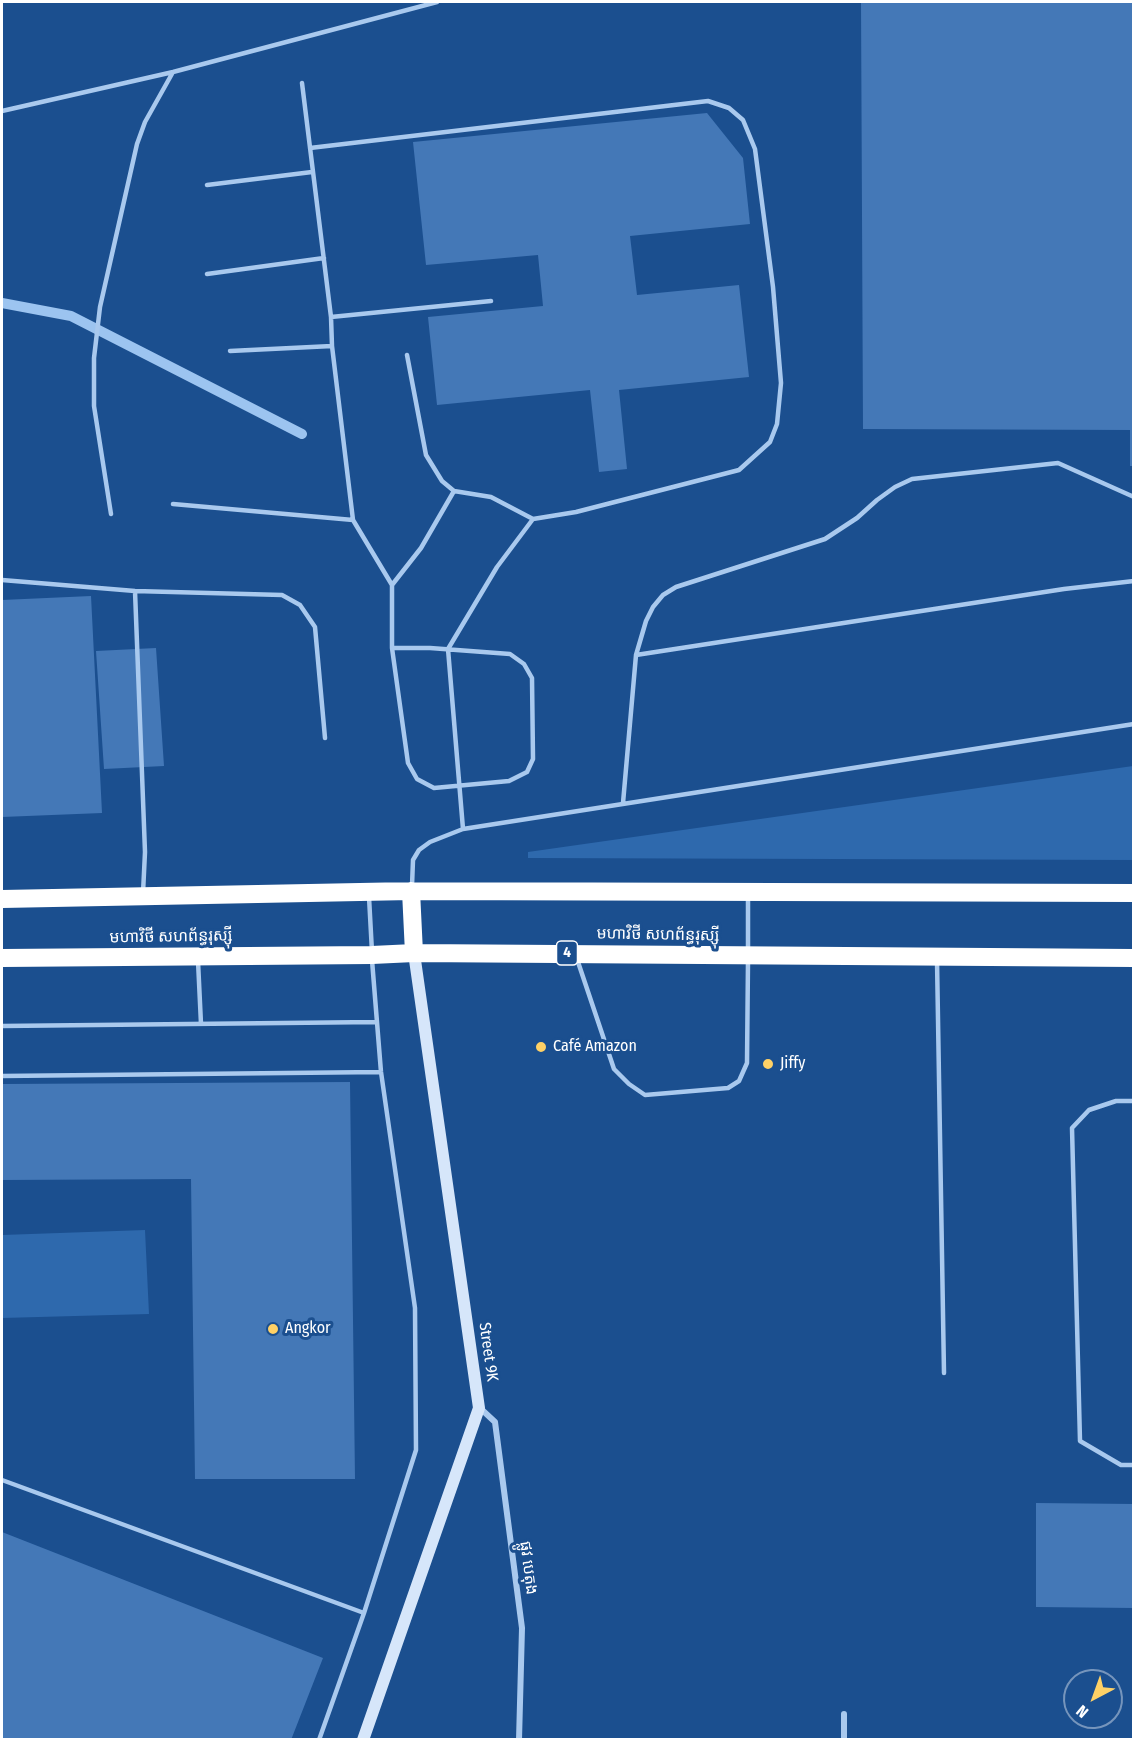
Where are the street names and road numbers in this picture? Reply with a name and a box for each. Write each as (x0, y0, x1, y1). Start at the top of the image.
street label: មហាវិថី សហព័ន្ធរុស្ស៊ី (596, 924, 720, 946)
street label: មហាវិថី សហព័ន្ធរុស្ស៊ី (109, 926, 233, 948)
road number: 4 (556, 941, 578, 965)
street label: Street 9K (474, 1321, 502, 1383)
street label: ផ្លូវ បេតុង (515, 1540, 541, 1596)

